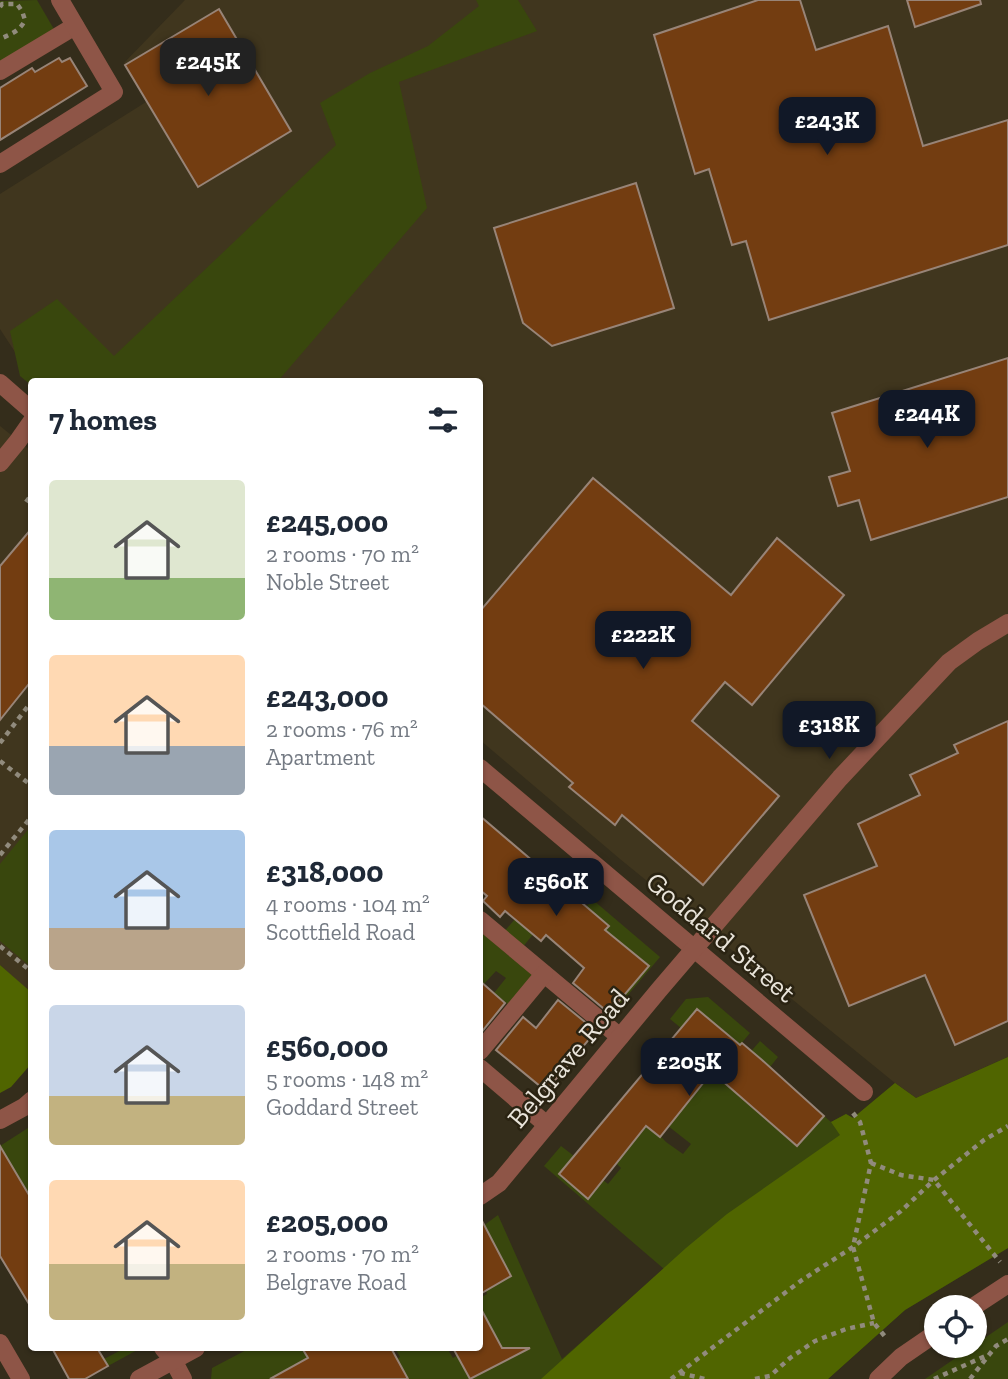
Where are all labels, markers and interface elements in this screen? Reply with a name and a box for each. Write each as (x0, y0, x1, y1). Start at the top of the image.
pin: £245K (159, 38, 257, 98)
text: £245K (176, 47, 240, 75)
pin: £243K (778, 97, 876, 157)
text: £243K (795, 106, 859, 134)
pin: £244K (878, 391, 976, 450)
text: £244K (894, 399, 960, 427)
icon: filters (424, 401, 462, 439)
text: 7 homes (49, 402, 157, 438)
text: £245,000 (266, 504, 388, 540)
icon: home (105, 508, 189, 592)
text: 2 rooms · 70 m² (266, 540, 419, 568)
text: Noble Street (266, 568, 389, 596)
pin: £222K (594, 612, 692, 671)
text: £222K (611, 620, 675, 648)
text: £243,000 (266, 679, 389, 715)
icon: home (105, 683, 189, 767)
pin: £318K (780, 702, 878, 761)
text: £318K (799, 710, 859, 738)
text: 2 rooms · 76 m² (266, 715, 418, 743)
text: Apartment (266, 743, 375, 771)
text: £318,000 (266, 854, 384, 890)
icon: home (105, 858, 189, 942)
pin: £560K (507, 858, 605, 918)
street label: Goddard Street (639, 865, 803, 1010)
text: £560K (524, 867, 588, 895)
text: 4 rooms · 104 m² (266, 890, 430, 918)
text: Scottfield Road (266, 918, 415, 946)
street label: Belgrave Road (500, 982, 636, 1134)
text: £560,000 (266, 1029, 388, 1065)
icon: home (105, 1033, 189, 1117)
pin: £205K (640, 1038, 738, 1098)
text: £205K (657, 1047, 721, 1075)
text: 5 rooms · 148 m² (266, 1065, 428, 1093)
text: Goddard Street (266, 1093, 418, 1121)
text: £205,000 (266, 1204, 388, 1240)
icon: home (105, 1208, 189, 1292)
text: 2 rooms · 70 m² (266, 1240, 419, 1268)
text: Belgrave Road (266, 1268, 407, 1296)
map controls (924, 1295, 987, 1358)
button: locate (924, 1295, 987, 1358)

